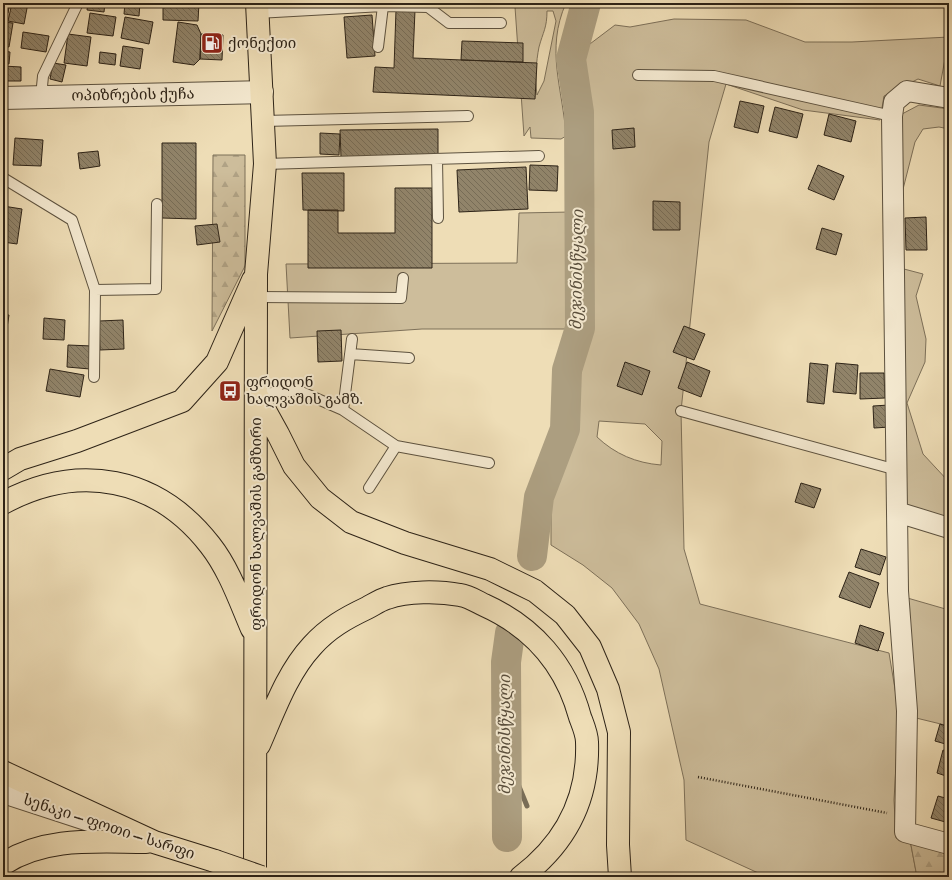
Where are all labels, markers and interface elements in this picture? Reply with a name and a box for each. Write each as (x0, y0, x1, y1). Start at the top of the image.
fuel station icon: ქონექთი (199, 30, 225, 56)
place label: ქონექთი (228, 34, 296, 53)
street label: ოპიზრების ქუჩა (71, 84, 195, 106)
water label: მეჯინისწყალი (567, 209, 589, 330)
place label: ფრიდონ ხალვაშის გამზ. (246, 373, 363, 409)
bus stop icon: ფრიდონ ხალვაშის გამზ. (217, 378, 243, 404)
street label: ფრიდონ ხალვაშის გამზირი (247, 417, 266, 631)
water label: მეჯინისწყალი (496, 674, 516, 795)
street label: სენაკი — ფოთი — სარფი (21, 790, 197, 864)

